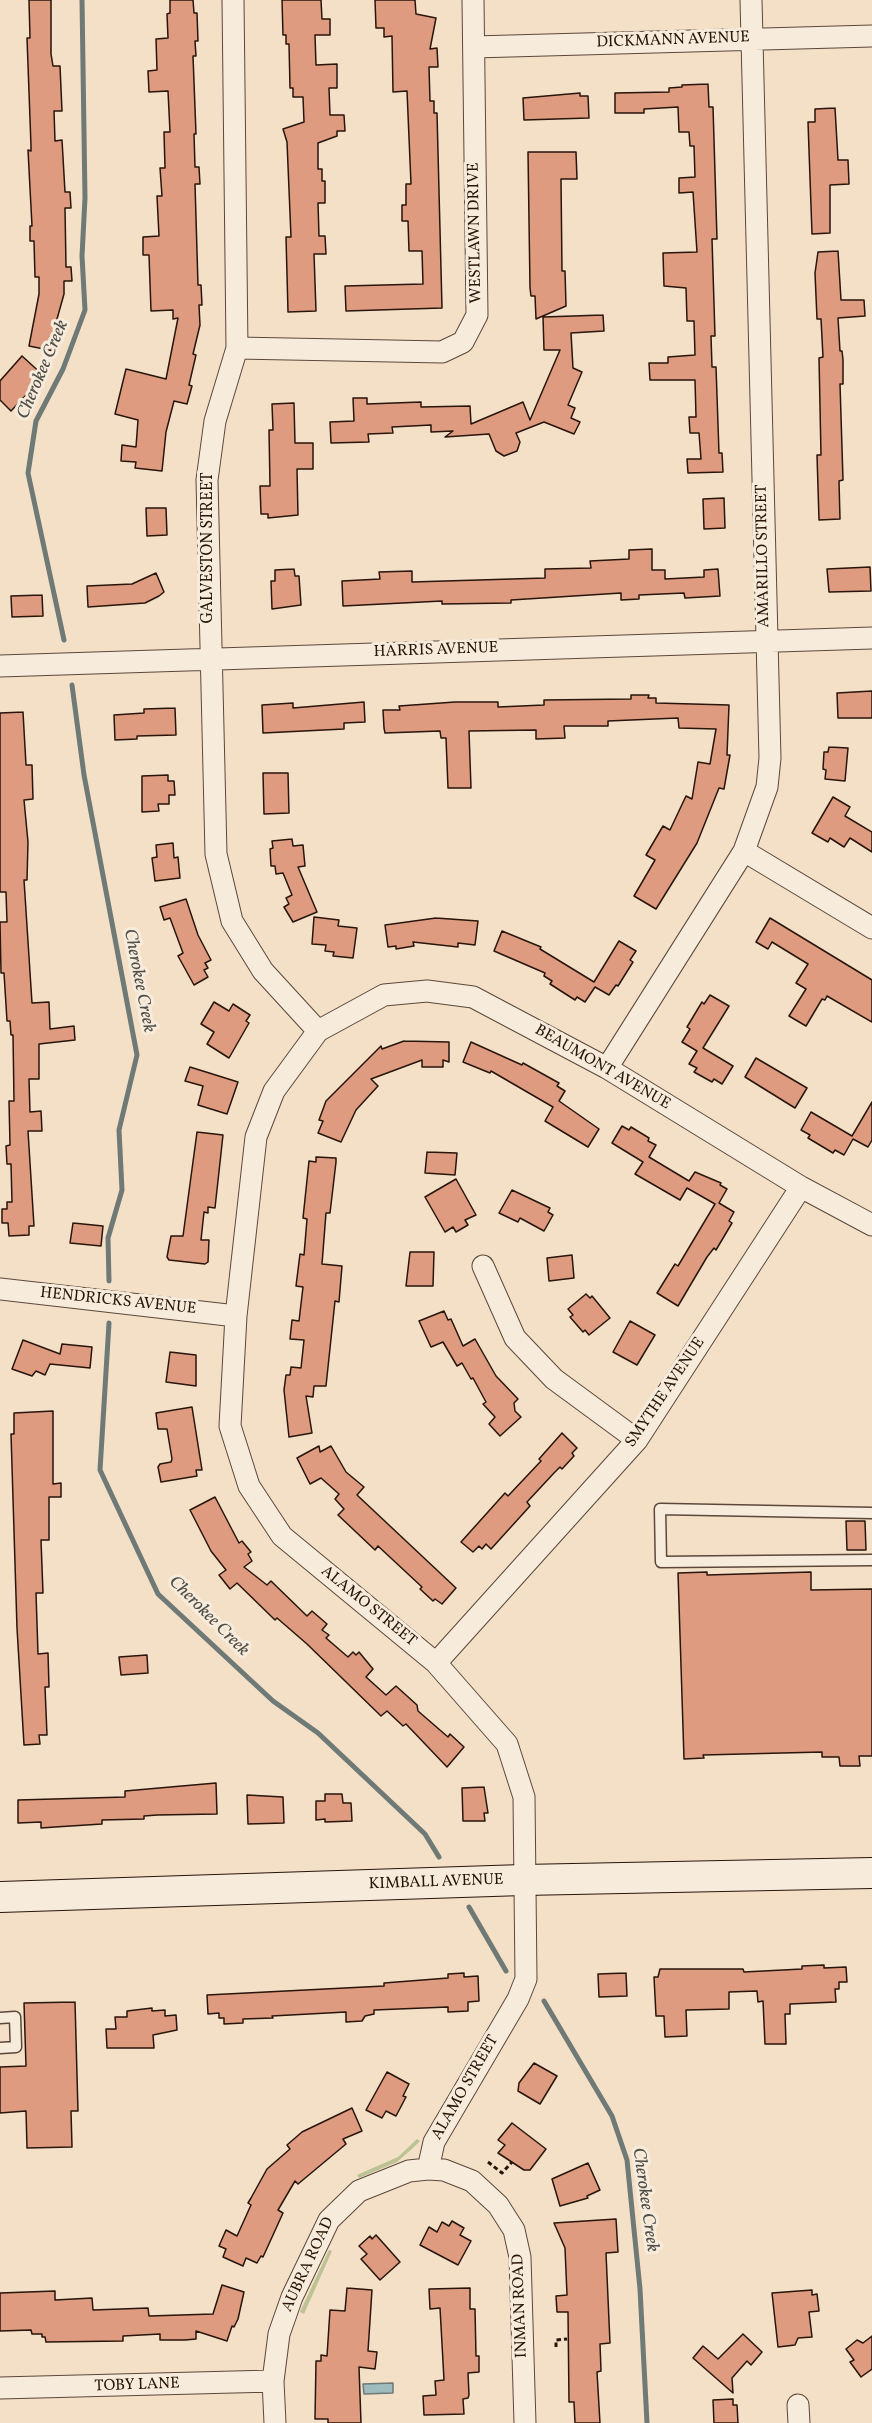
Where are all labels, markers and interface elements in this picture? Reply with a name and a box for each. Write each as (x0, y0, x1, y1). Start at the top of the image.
street label: DICKMANN AVENUE (596, 29, 750, 53)
street label: WESTLAWN DRIVE (465, 162, 487, 304)
water label: Cherokee Creek (14, 317, 74, 423)
street label: GALVESTON STREET (199, 472, 219, 624)
street label: AMARILLO STREET (753, 484, 775, 628)
street label: HARRIS AVENUE (373, 639, 499, 663)
water label: Cherokee Creek (117, 927, 159, 1035)
street label: BEAUMONT AVENUE (531, 1021, 673, 1115)
street label: HENDRICKS AVENUE (39, 1284, 197, 1320)
street label: SMYTHE AVENUE (622, 1334, 710, 1452)
street label: ALAMO STREET (316, 1563, 420, 1651)
water label: Cherokee Creek (163, 1572, 253, 1662)
street label: KIMBALL AVENUE (368, 1871, 504, 1895)
street label: ALAMO STREET (428, 2032, 504, 2144)
water label: Cherokee Creek (626, 2146, 662, 2254)
street label: AUBRA ROAD (279, 2215, 339, 2315)
street label: INMAN ROAD (510, 2254, 532, 2358)
street label: TOBY LANE (94, 2375, 180, 2397)

